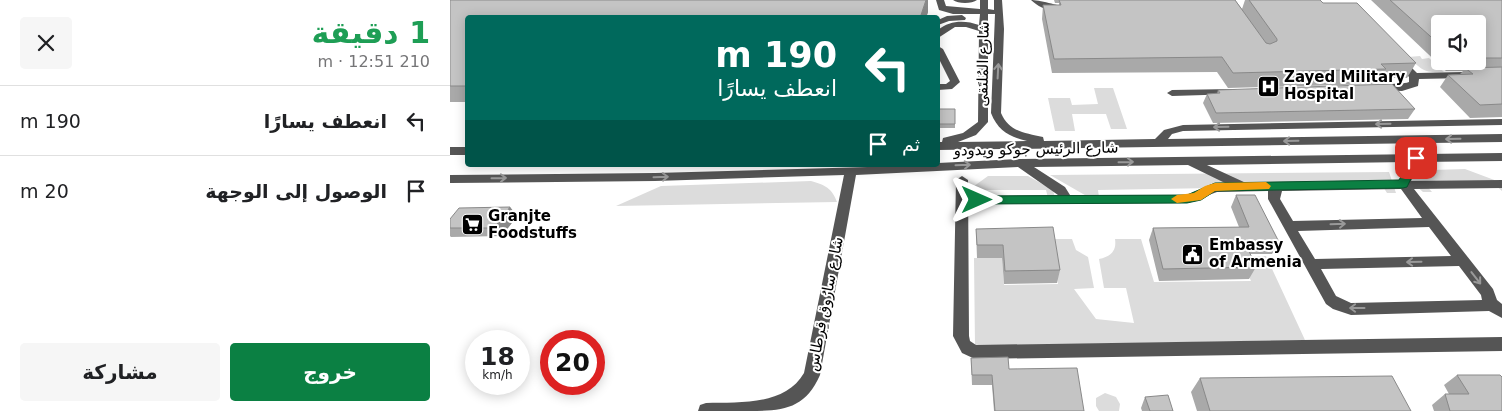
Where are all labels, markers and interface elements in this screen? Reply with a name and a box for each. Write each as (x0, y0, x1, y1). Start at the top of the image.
text: 1 دقيقة (312, 15, 430, 50)
map controls (1431, 15, 1486, 70)
button: sound (1431, 15, 1486, 70)
button: close (20, 17, 72, 69)
street label: شارع المُلتَقى (973, 21, 993, 107)
text: 190 m (715, 35, 837, 75)
icon: left (855, 35, 920, 100)
text: 210 m · 12:51 (317, 52, 430, 71)
one-way arrow (993, 64, 1002, 80)
place label: Zayed Military Hospital (1284, 68, 1405, 103)
hospital icon: Zayed Military Hospital (1256, 74, 1280, 98)
text: انعطف يسارًا (717, 76, 837, 101)
icon: left (402, 107, 430, 135)
text: 190 m (20, 110, 81, 132)
text: انعطف يسارًا (264, 110, 387, 132)
one-way arrow (1376, 120, 1392, 129)
one-way arrow (1213, 122, 1230, 132)
icon: arrive (864, 130, 892, 158)
text: ثم (902, 133, 920, 155)
one-way arrow (1446, 134, 1462, 143)
one-way arrow (1283, 136, 1300, 146)
pin (1395, 137, 1437, 179)
street label: شارع الرئيس جوكو ويدودو (952, 139, 1119, 159)
icon: arrive (1402, 144, 1430, 172)
one-way arrow (1118, 157, 1134, 167)
one-way arrow (955, 160, 971, 169)
one-way arrow (652, 172, 669, 182)
position arrow (950, 173, 1002, 225)
one-way arrow (490, 174, 506, 183)
icon: arrive (402, 177, 430, 205)
text: 20 m (20, 180, 69, 202)
text: الوصول إلى الوجهة (205, 180, 387, 202)
place label: Granjte Foodstuffs (488, 207, 577, 242)
supermarket icon: Granjte Foodstuffs (460, 213, 484, 237)
one-way arrow (1330, 220, 1346, 229)
street label: شارع سارُوق قِرطاس (803, 235, 847, 373)
place label: Embassy of Armenia (1209, 236, 1302, 271)
public building icon: Embassy of Armenia (1181, 242, 1205, 266)
one-way arrow (1406, 257, 1422, 267)
one-way arrow (1470, 271, 1481, 284)
one-way arrow (1349, 303, 1366, 313)
speed limit sign: 20 (540, 330, 605, 395)
text: 18 (480, 342, 515, 371)
button: مشاركة (20, 343, 220, 401)
button: خروج (230, 343, 430, 401)
text: km/h (482, 368, 513, 382)

